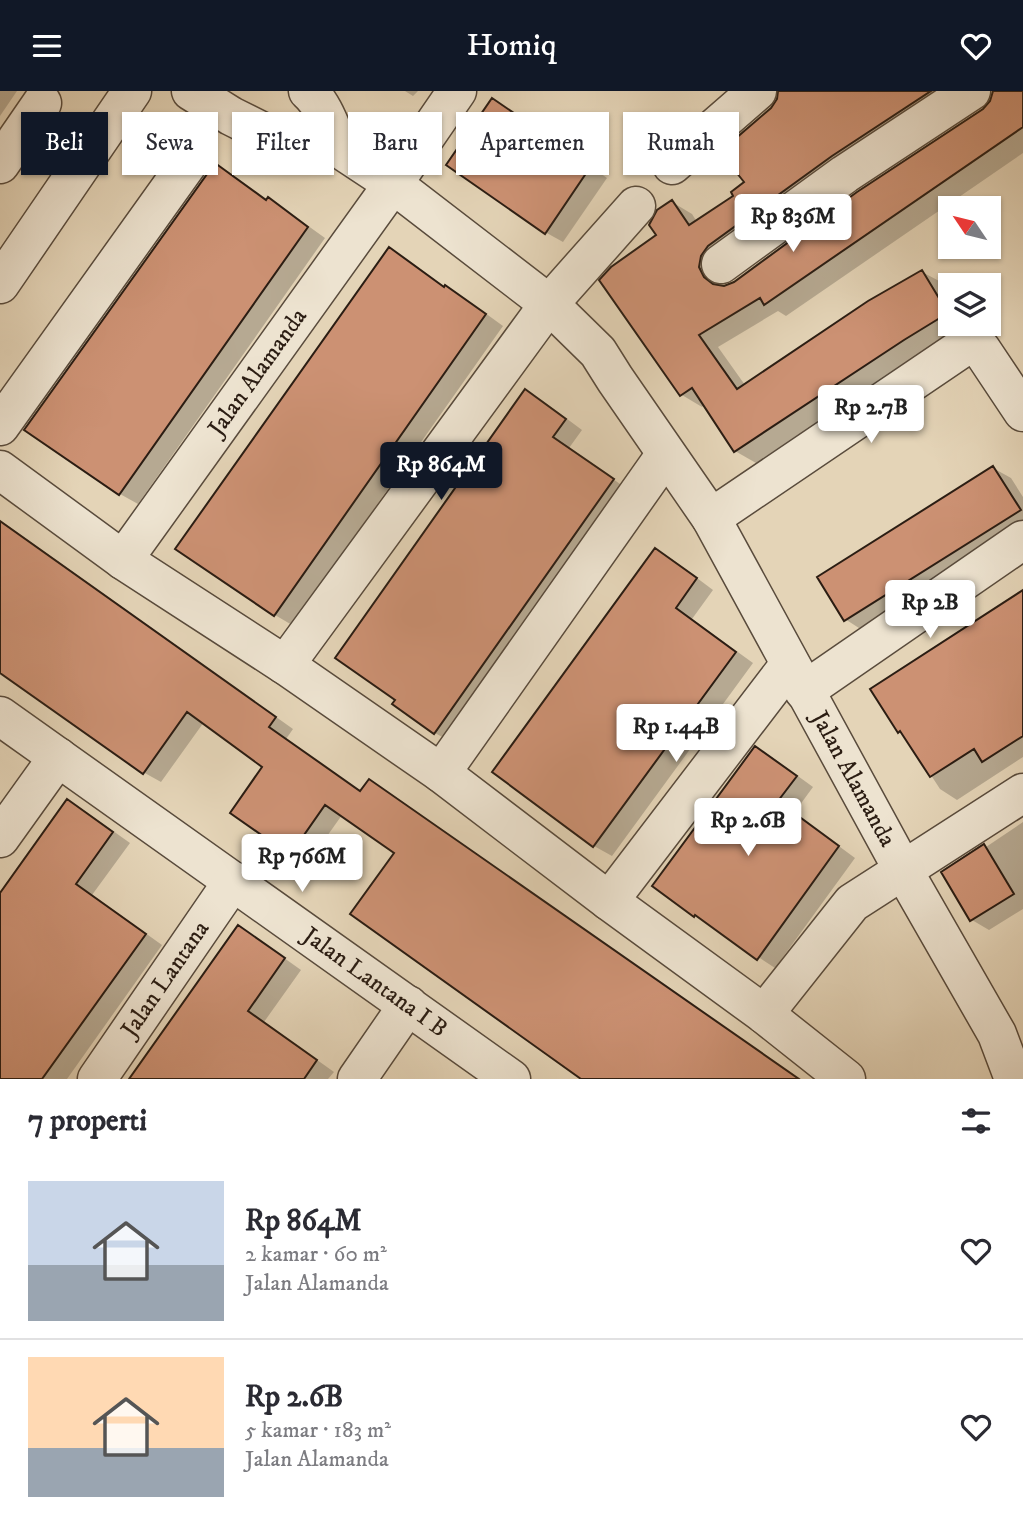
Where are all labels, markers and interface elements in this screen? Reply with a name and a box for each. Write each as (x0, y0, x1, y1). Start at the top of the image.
text: Homiq (466, 26, 557, 66)
icon: menu (28, 27, 66, 65)
icon: heart (957, 27, 995, 65)
chip: Beli (21, 112, 108, 175)
chip: Sewa (122, 112, 218, 175)
chip: Filter (232, 112, 334, 175)
chip: Baru (348, 112, 442, 175)
chip: Apartemen (456, 112, 609, 175)
chip: Rumah (623, 112, 739, 175)
pin: Rp 836M (728, 195, 858, 254)
north arrow (938, 196, 1001, 259)
map controls (938, 196, 1001, 336)
text: Rp 836M (751, 202, 835, 231)
button: layers (938, 273, 1001, 336)
street label: Jalan Alamanda (201, 302, 314, 444)
pin: Rp 2.7B (806, 385, 936, 445)
text: Rp 2.7B (834, 393, 908, 422)
pin: Rp 864M (376, 443, 506, 502)
text: Rp 864M (396, 450, 486, 479)
pin: Rp 2B (881, 581, 979, 640)
text: Rp 2B (901, 588, 959, 617)
street label: Jalan Alamanda (803, 704, 903, 853)
pin: Rp 1.44B (604, 705, 748, 764)
text: Rp 1.44B (633, 712, 719, 741)
pin: Rp 2.6B (683, 799, 813, 858)
text: Rp 2.6B (710, 806, 786, 835)
pin: Rp 766M (237, 835, 367, 894)
text: Rp 766M (258, 842, 346, 871)
street label: Jalan Lantana (114, 914, 217, 1045)
street label: Jalan Lantana I B (295, 920, 453, 1044)
icon: filters (957, 1102, 995, 1140)
text: 7 properti (28, 1103, 147, 1140)
text: Rp 864M (245, 1203, 362, 1240)
icon: home (84, 1209, 168, 1293)
icon: heart (957, 1232, 995, 1270)
text: 2 kamar · 60 m² (245, 1240, 387, 1269)
text: Jalan Alamanda (245, 1269, 389, 1298)
text: Rp 2.6B (245, 1379, 343, 1416)
icon: home (84, 1385, 168, 1469)
icon: heart (957, 1408, 995, 1446)
text: 5 kamar · 183 m² (245, 1416, 391, 1445)
text: Jalan Alamanda (245, 1445, 389, 1474)

